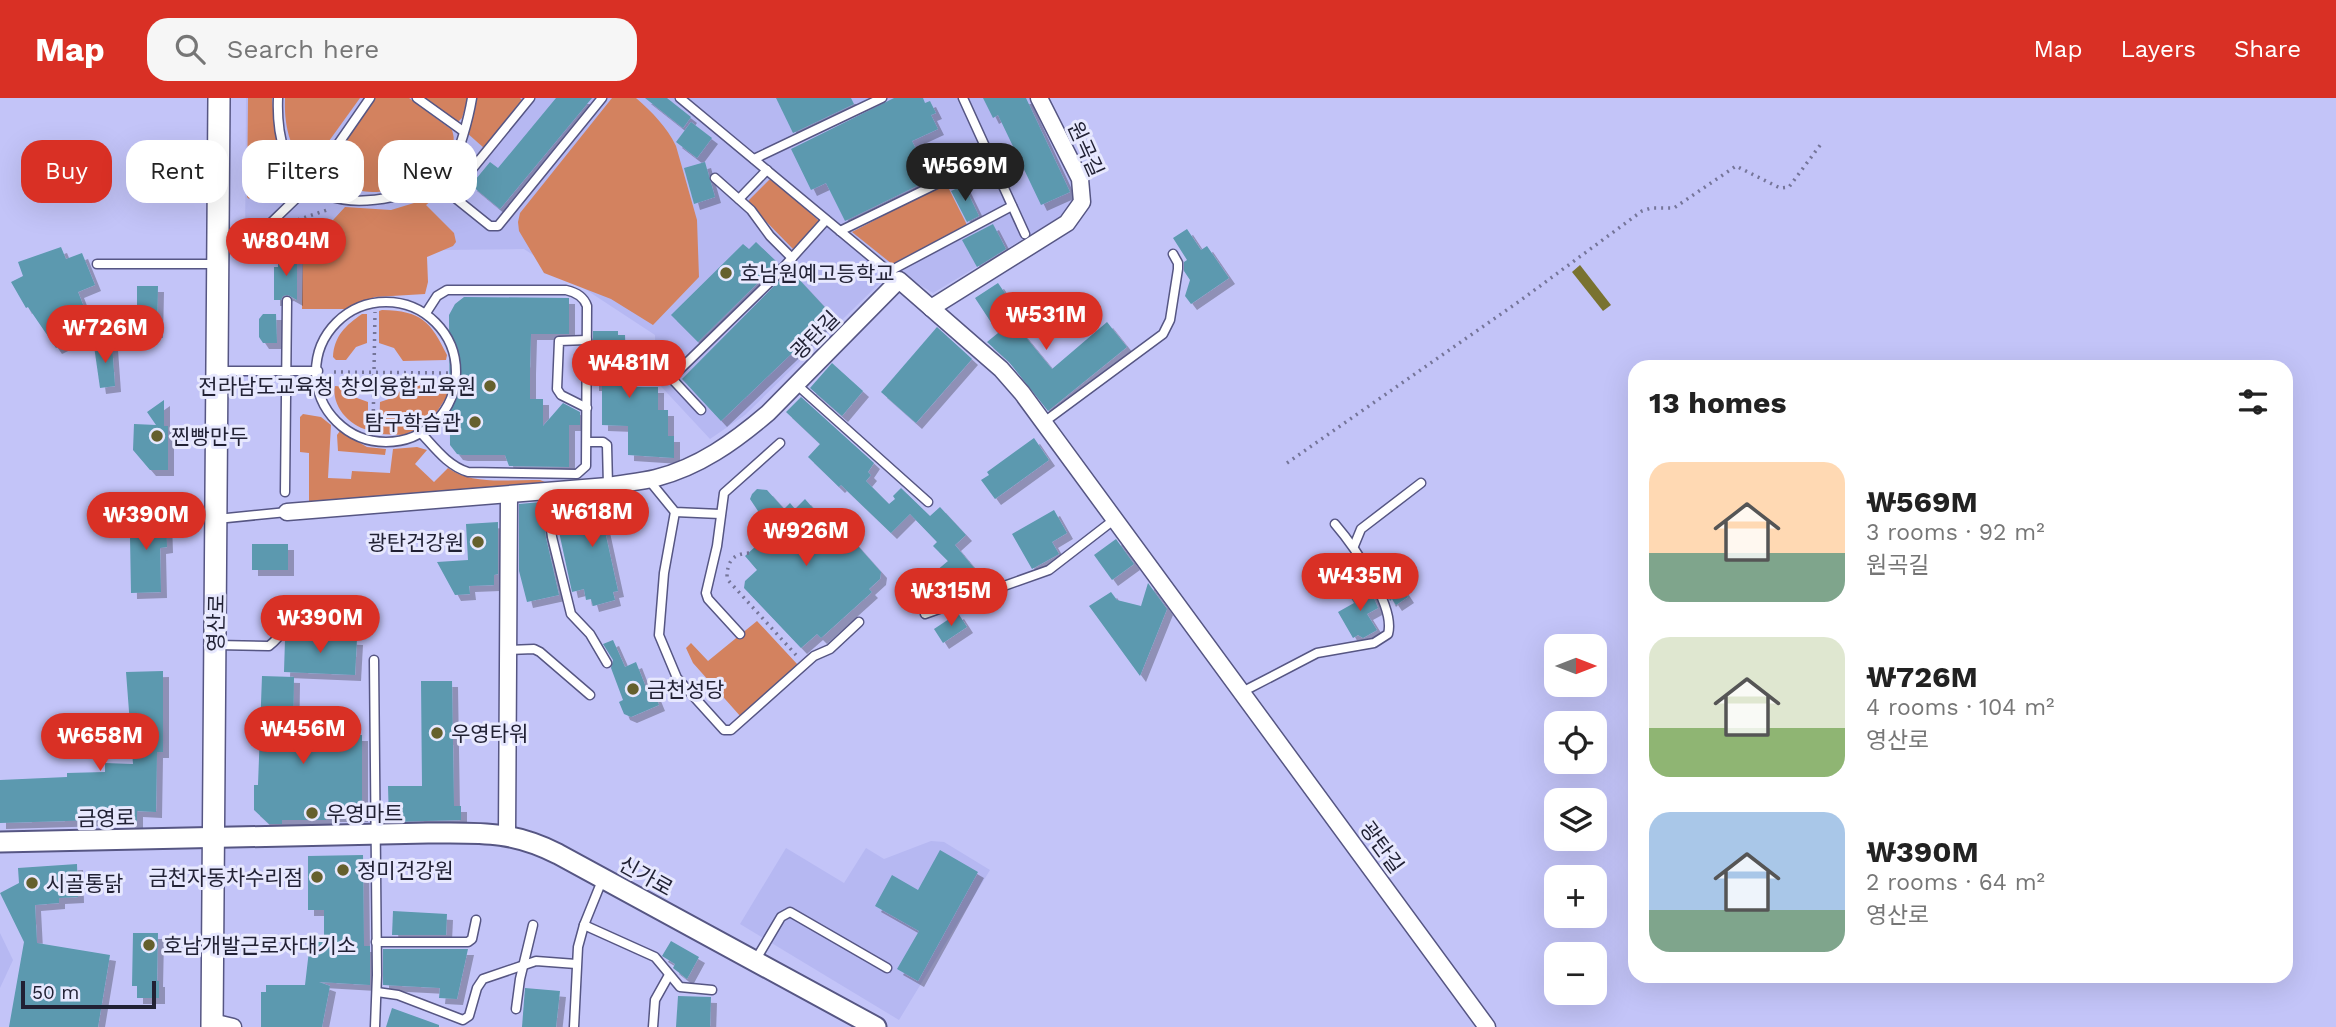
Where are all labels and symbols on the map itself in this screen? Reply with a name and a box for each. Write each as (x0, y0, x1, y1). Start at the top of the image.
street label: 원곡길 (1063, 117, 1109, 181)
pin: ₩569M (916, 144, 1014, 203)
pin: ₩804M (237, 218, 335, 278)
place label: 호남원예고등학교 (740, 261, 895, 286)
marker: 호남원예고등학교 (718, 265, 734, 281)
pin: ₩531M (997, 292, 1095, 352)
pin: ₩726M (56, 306, 154, 365)
street label: 광탄길 (786, 306, 844, 364)
pin: ₩481M (580, 341, 678, 400)
place label: 전라남도교육청 창의융합교육원 (198, 374, 476, 399)
marker: 전라남도교육청 창의융합교육원 (482, 378, 498, 394)
place label: 탐구학습관 (364, 410, 461, 435)
marker: 탐구학습관 (467, 414, 483, 430)
place label: 찐빵만두 (171, 424, 248, 449)
marker: 찐빵만두 (149, 428, 165, 444)
pin: ₩618M (543, 490, 641, 549)
pin: ₩390M (97, 492, 195, 552)
pin: ₩926M (757, 508, 855, 568)
place label: 광탄건강원 (367, 530, 464, 555)
marker: 광탄건강원 (470, 534, 486, 550)
pin: ₩435M (1311, 554, 1409, 613)
pin: ₩315M (902, 568, 1000, 628)
street label: 영산로 (203, 594, 229, 652)
pin: ₩390M (271, 596, 369, 655)
north arrow (1544, 634, 1606, 696)
place label: 금천성당 (647, 677, 724, 702)
marker: 금천성당 (625, 681, 641, 697)
pin: ₩456M (254, 706, 352, 766)
pin: ₩658M (51, 714, 149, 773)
place label: 우영타워 (451, 721, 528, 746)
marker: 우영타워 (429, 725, 445, 741)
place label: 우영마트 (326, 801, 403, 826)
street label: 금영로 (77, 805, 135, 831)
marker: 우영마트 (304, 805, 320, 821)
street label: 광탄길 (1355, 816, 1409, 878)
street label: 신가로 (615, 851, 677, 901)
place label: 정미건강원 (357, 858, 454, 883)
marker: 정미건강원 (335, 862, 351, 878)
place label: 금천자동차수리점 (148, 865, 303, 890)
marker: 금천자동차수리점 (309, 869, 325, 885)
place label: 시골통닭 (46, 871, 123, 896)
marker: 시골통닭 (24, 875, 40, 891)
place label: 호남개발근로자대기소 (163, 933, 356, 958)
marker: 호남개발근로자대기소 (141, 937, 157, 953)
scale bar (21, 978, 156, 1010)

